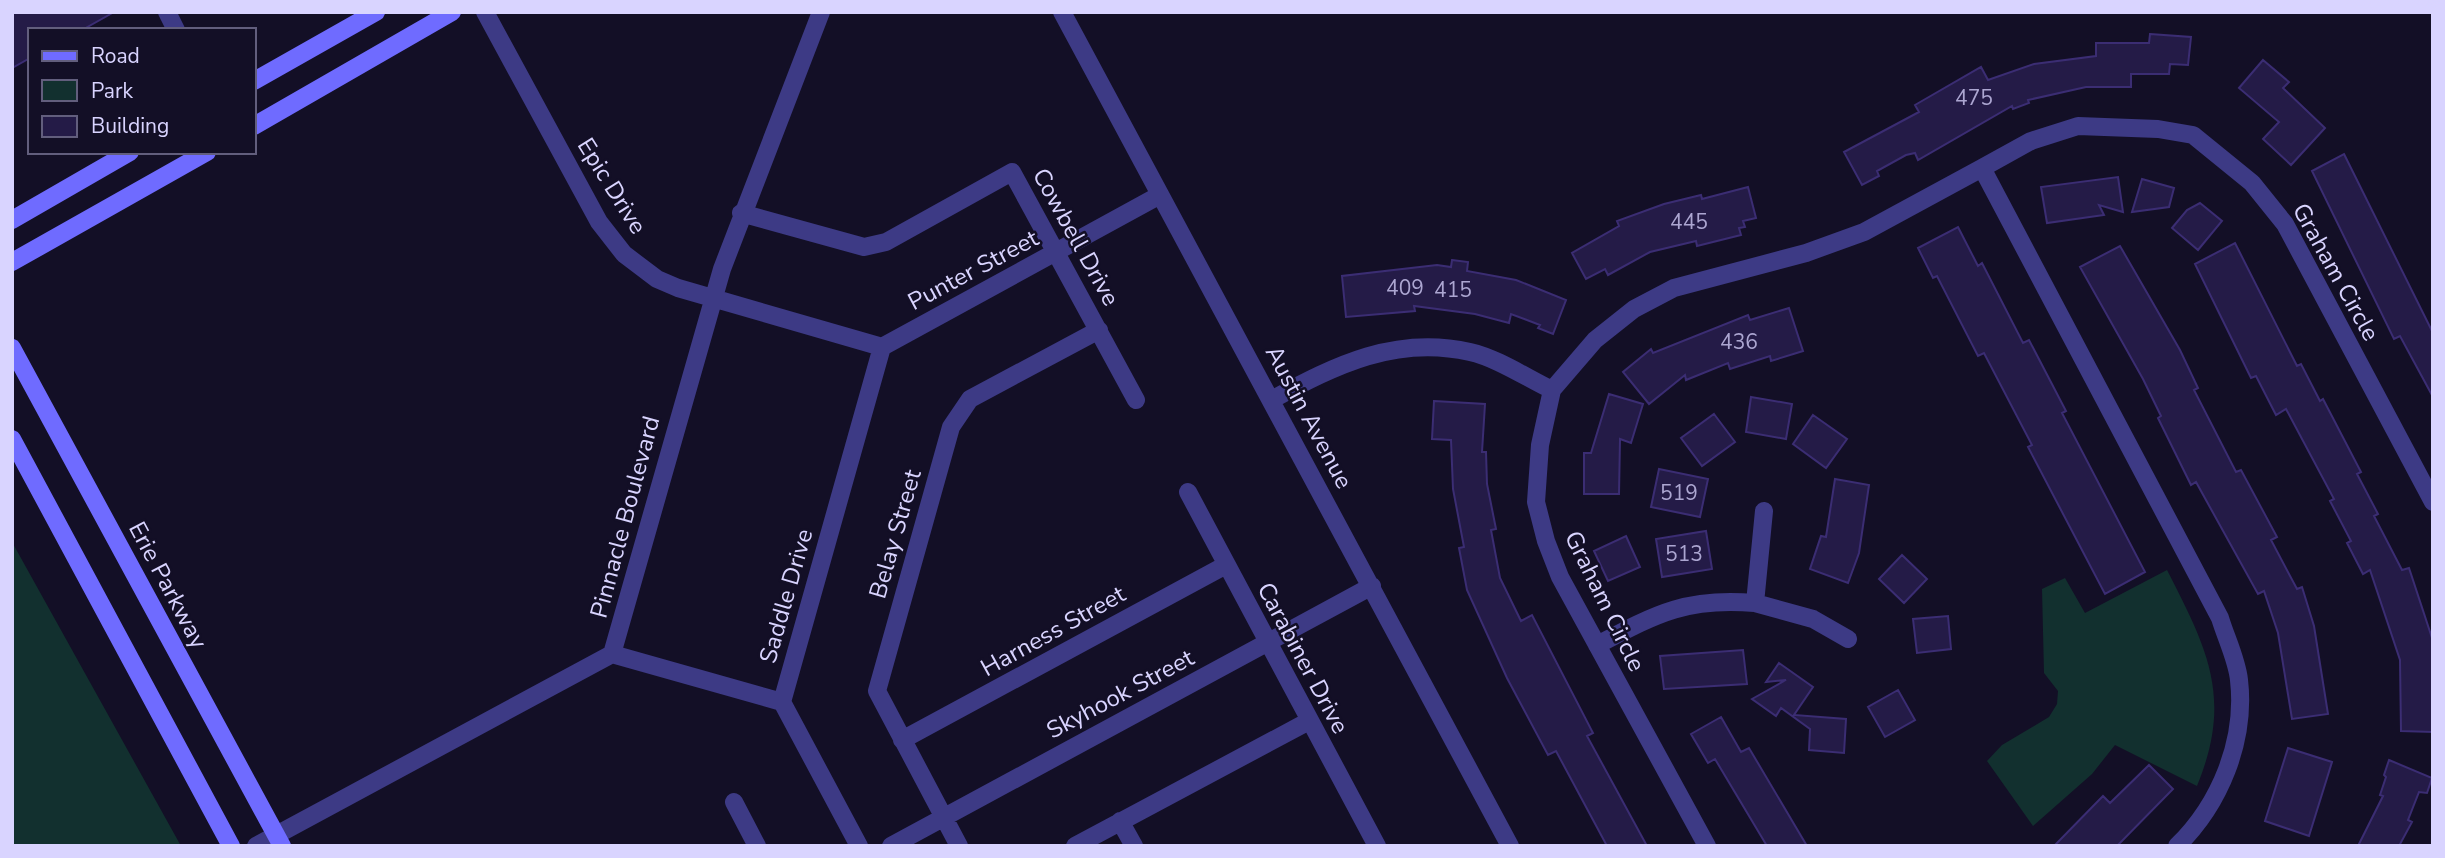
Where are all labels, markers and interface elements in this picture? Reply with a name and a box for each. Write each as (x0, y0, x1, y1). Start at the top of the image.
legend (28, 28, 256, 154)
text: Road (91, 42, 140, 70)
text: Park (91, 77, 133, 105)
house number: 475 (1955, 84, 1993, 112)
text: Building (91, 112, 169, 140)
street label: Epic Drive (570, 132, 654, 240)
street label: Cowbell Drive (1025, 162, 1127, 312)
street label: Graham Circle (2285, 197, 2387, 347)
house number: 445 (1670, 208, 1708, 236)
street label: Punter Street (902, 222, 1044, 318)
house number: 409 (1386, 274, 1424, 302)
house number: 415 (1434, 276, 1472, 304)
house number: 436 (1720, 328, 1758, 356)
street label: Austin Avenue (1258, 340, 1360, 494)
street label: Pinnacle Boulevard (583, 413, 667, 621)
street label: Belay Street (861, 465, 929, 602)
house number: 519 (1660, 479, 1698, 507)
street label: Erie Parkway (121, 516, 215, 655)
street label: Saddle Drive (752, 525, 820, 667)
street label: Graham Circle (1557, 525, 1653, 677)
house number: 513 (1665, 540, 1703, 568)
street label: Carabiner Drive (1250, 577, 1356, 739)
street label: Harness Street (975, 578, 1132, 684)
street label: Skyhook Street (1041, 641, 1200, 746)

